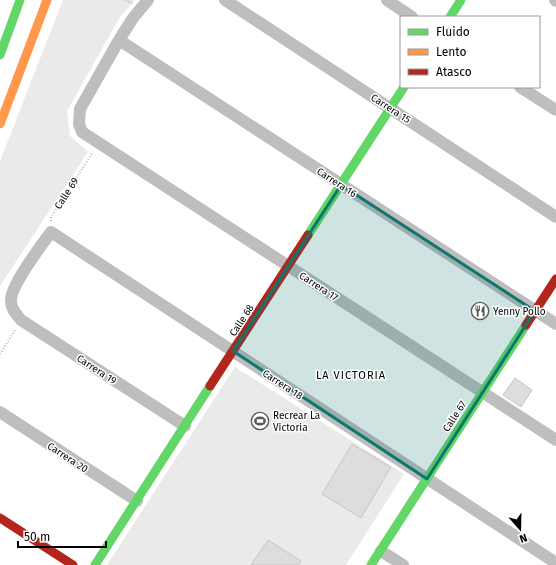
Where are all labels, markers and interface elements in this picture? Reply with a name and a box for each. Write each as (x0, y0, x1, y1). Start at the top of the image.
legend (400, 16, 540, 88)
text: Fluido (436, 25, 470, 39)
text: Lento (436, 45, 466, 59)
text: Atasco (436, 65, 472, 79)
street label: Carrera 15 (368, 92, 412, 126)
street label: Carrera 16 (314, 166, 359, 200)
street label: Calle 69 (52, 176, 81, 212)
street label: Carrera 17 (297, 270, 341, 304)
restaurant icon: Yenny Pollo (470, 301, 490, 321)
street label: Calle 68 (227, 302, 257, 339)
place label: Yenny Pollo (493, 306, 546, 318)
street label: Carrera 19 (74, 353, 119, 387)
street label: Carrera 18 (260, 367, 305, 402)
district label: LA VICTORIA (316, 369, 386, 382)
street label: Calle 67 (440, 398, 470, 434)
place label: Recrear La Victoria (273, 410, 320, 434)
sports icon: Recrear La Victoria (250, 411, 270, 431)
street label: Carrera 20 (45, 440, 90, 476)
north arrow (500, 509, 540, 549)
scale bar (18, 523, 106, 549)
text: 50 m (24, 530, 50, 544)
text: N (518, 531, 529, 545)

